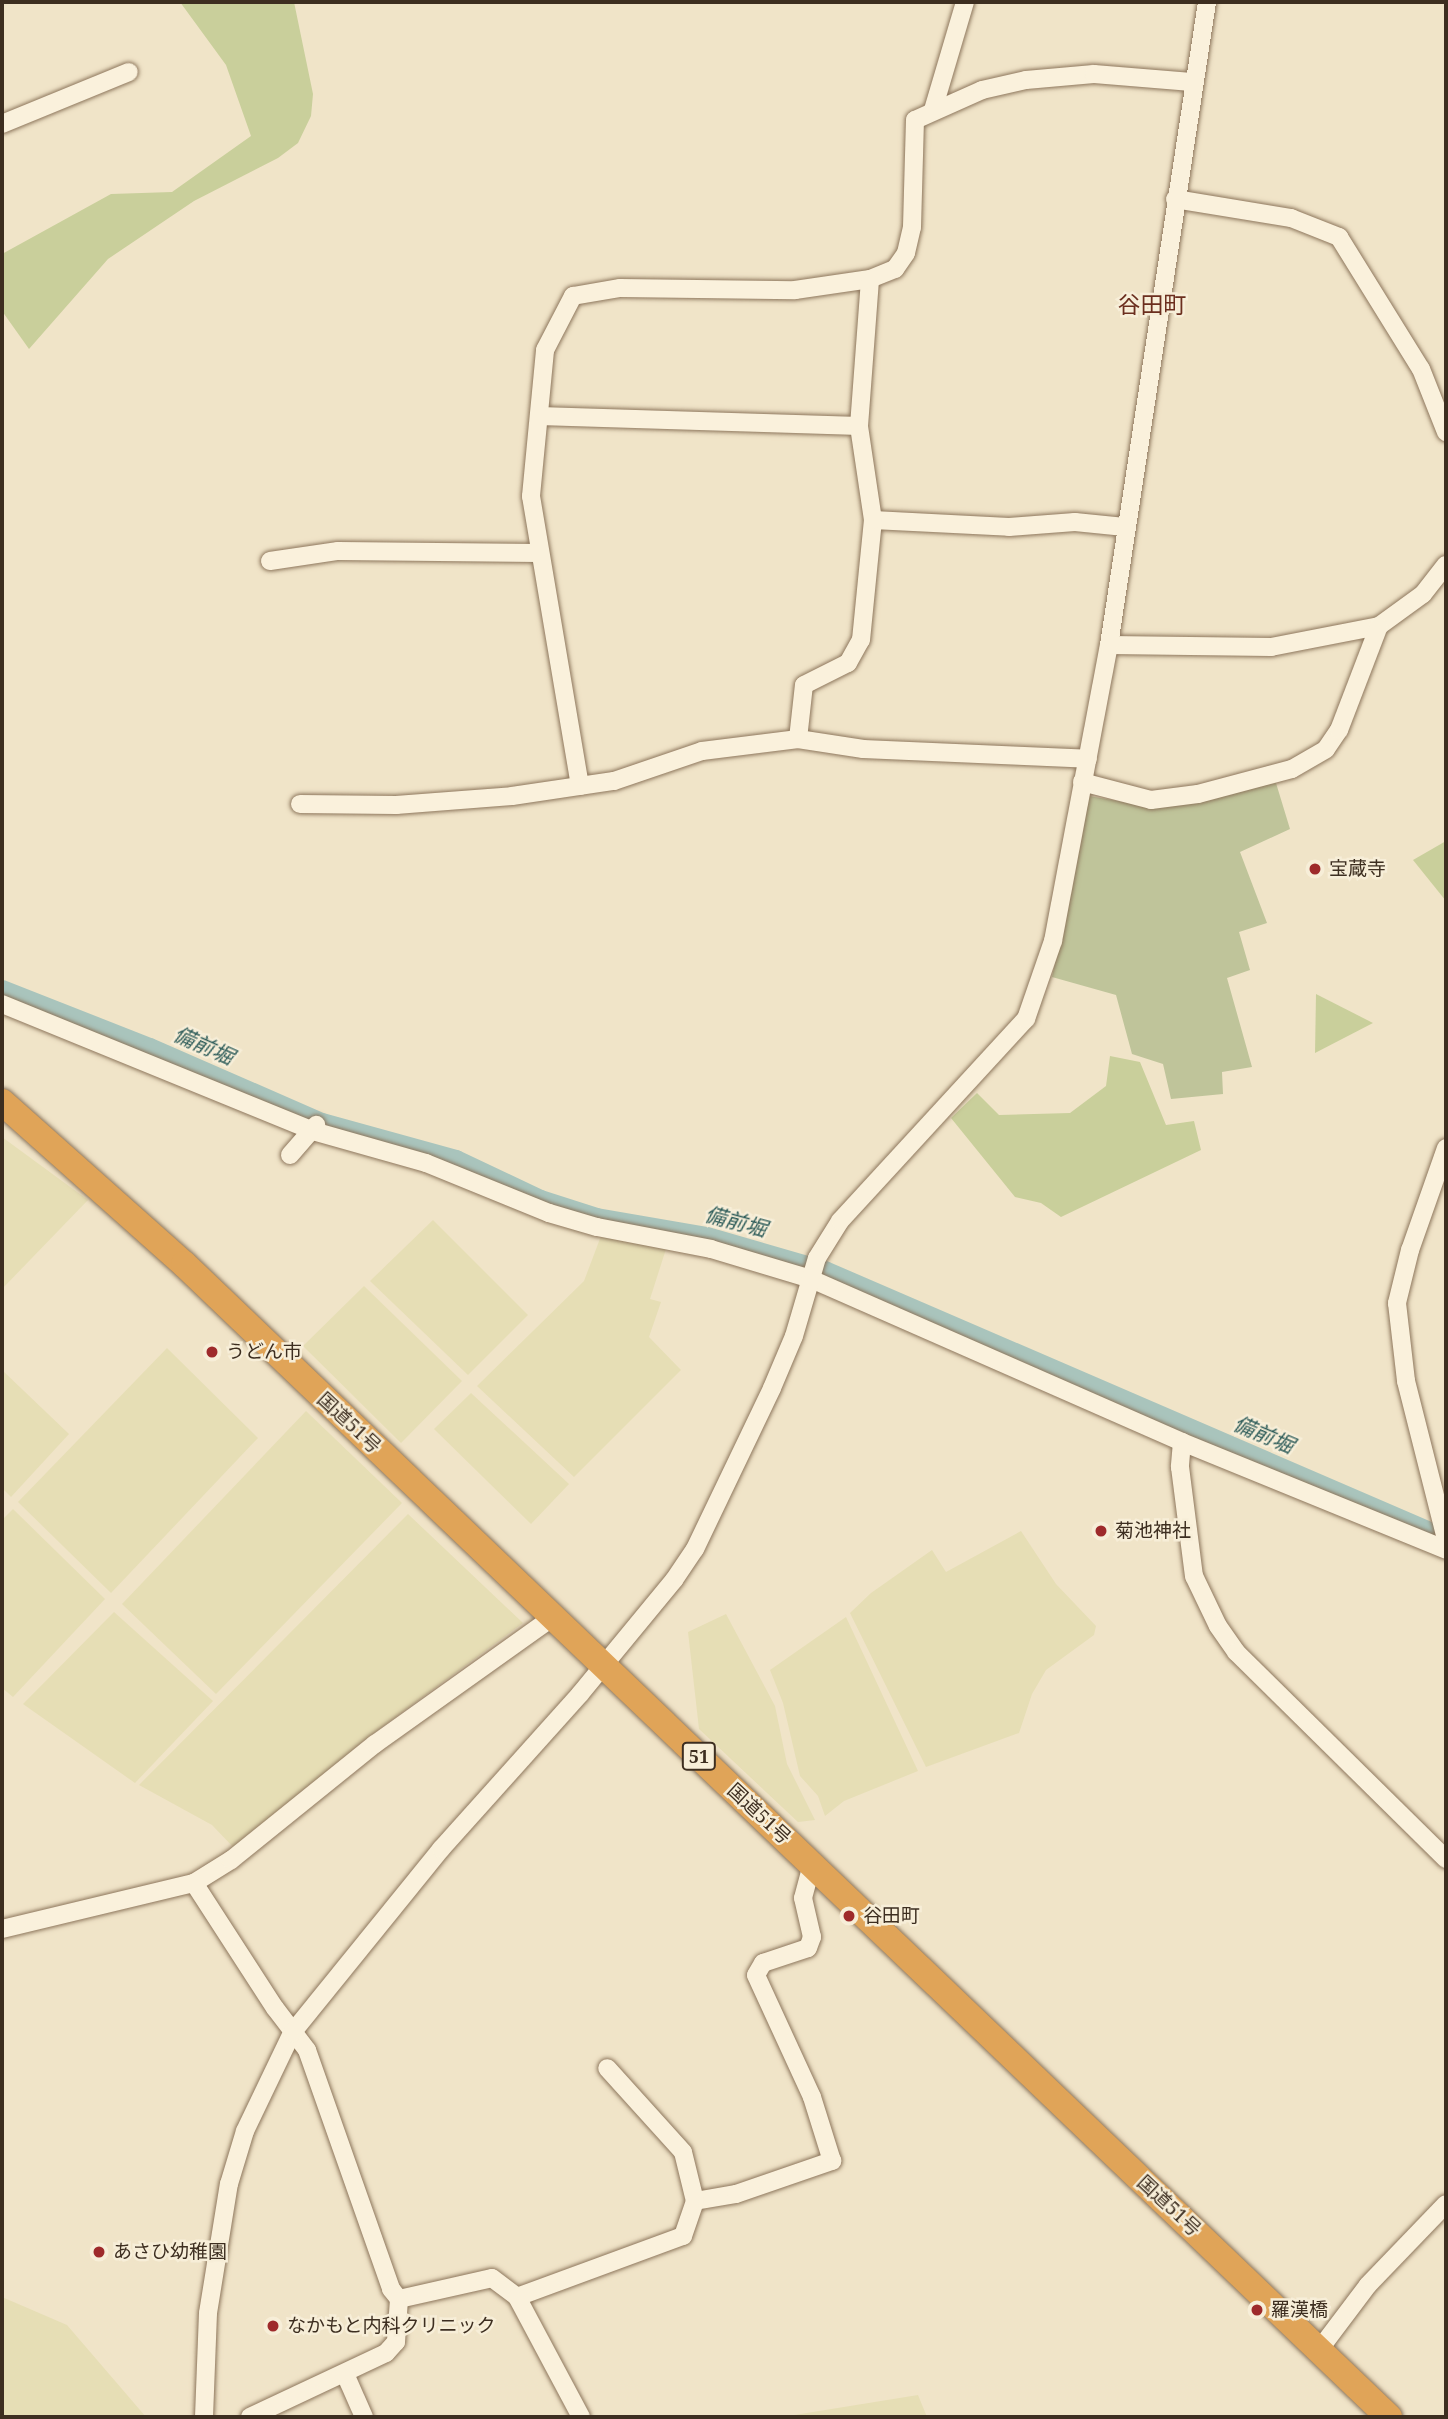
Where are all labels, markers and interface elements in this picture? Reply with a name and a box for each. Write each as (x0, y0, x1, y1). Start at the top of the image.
district label: 谷田町 (1118, 290, 1186, 318)
place label: 宝蔵寺 (1329, 858, 1386, 880)
marker: 宝蔵寺 (1307, 861, 1323, 877)
water label: 備前堀 (170, 1021, 238, 1069)
water label: 備前堀 (702, 1201, 770, 1241)
place label: うどん市 (226, 1341, 302, 1363)
marker: うどん市 (204, 1344, 220, 1360)
street label: 国道51号 (313, 1388, 385, 1458)
water label: 備前堀 (1230, 1410, 1298, 1458)
place label: 菊池神社 (1115, 1520, 1191, 1542)
marker: 菊池神社 (1093, 1523, 1109, 1539)
road number: 51 (682, 1742, 716, 1770)
street label: 国道51号 (723, 1779, 795, 1849)
place label: 谷田町 (863, 1905, 920, 1927)
marker: 谷田町 (841, 1908, 857, 1924)
street label: 国道51号 (1133, 2171, 1205, 2241)
place label: あさひ幼稚園 (113, 2241, 227, 2263)
marker: あさひ幼稚園 (91, 2244, 107, 2260)
place label: 羅漢橋 (1271, 2299, 1328, 2321)
marker: 羅漢橋 (1249, 2302, 1265, 2318)
place label: なかもと内科クリニック (287, 2315, 496, 2337)
marker: なかもと内科クリニック (265, 2318, 281, 2334)

